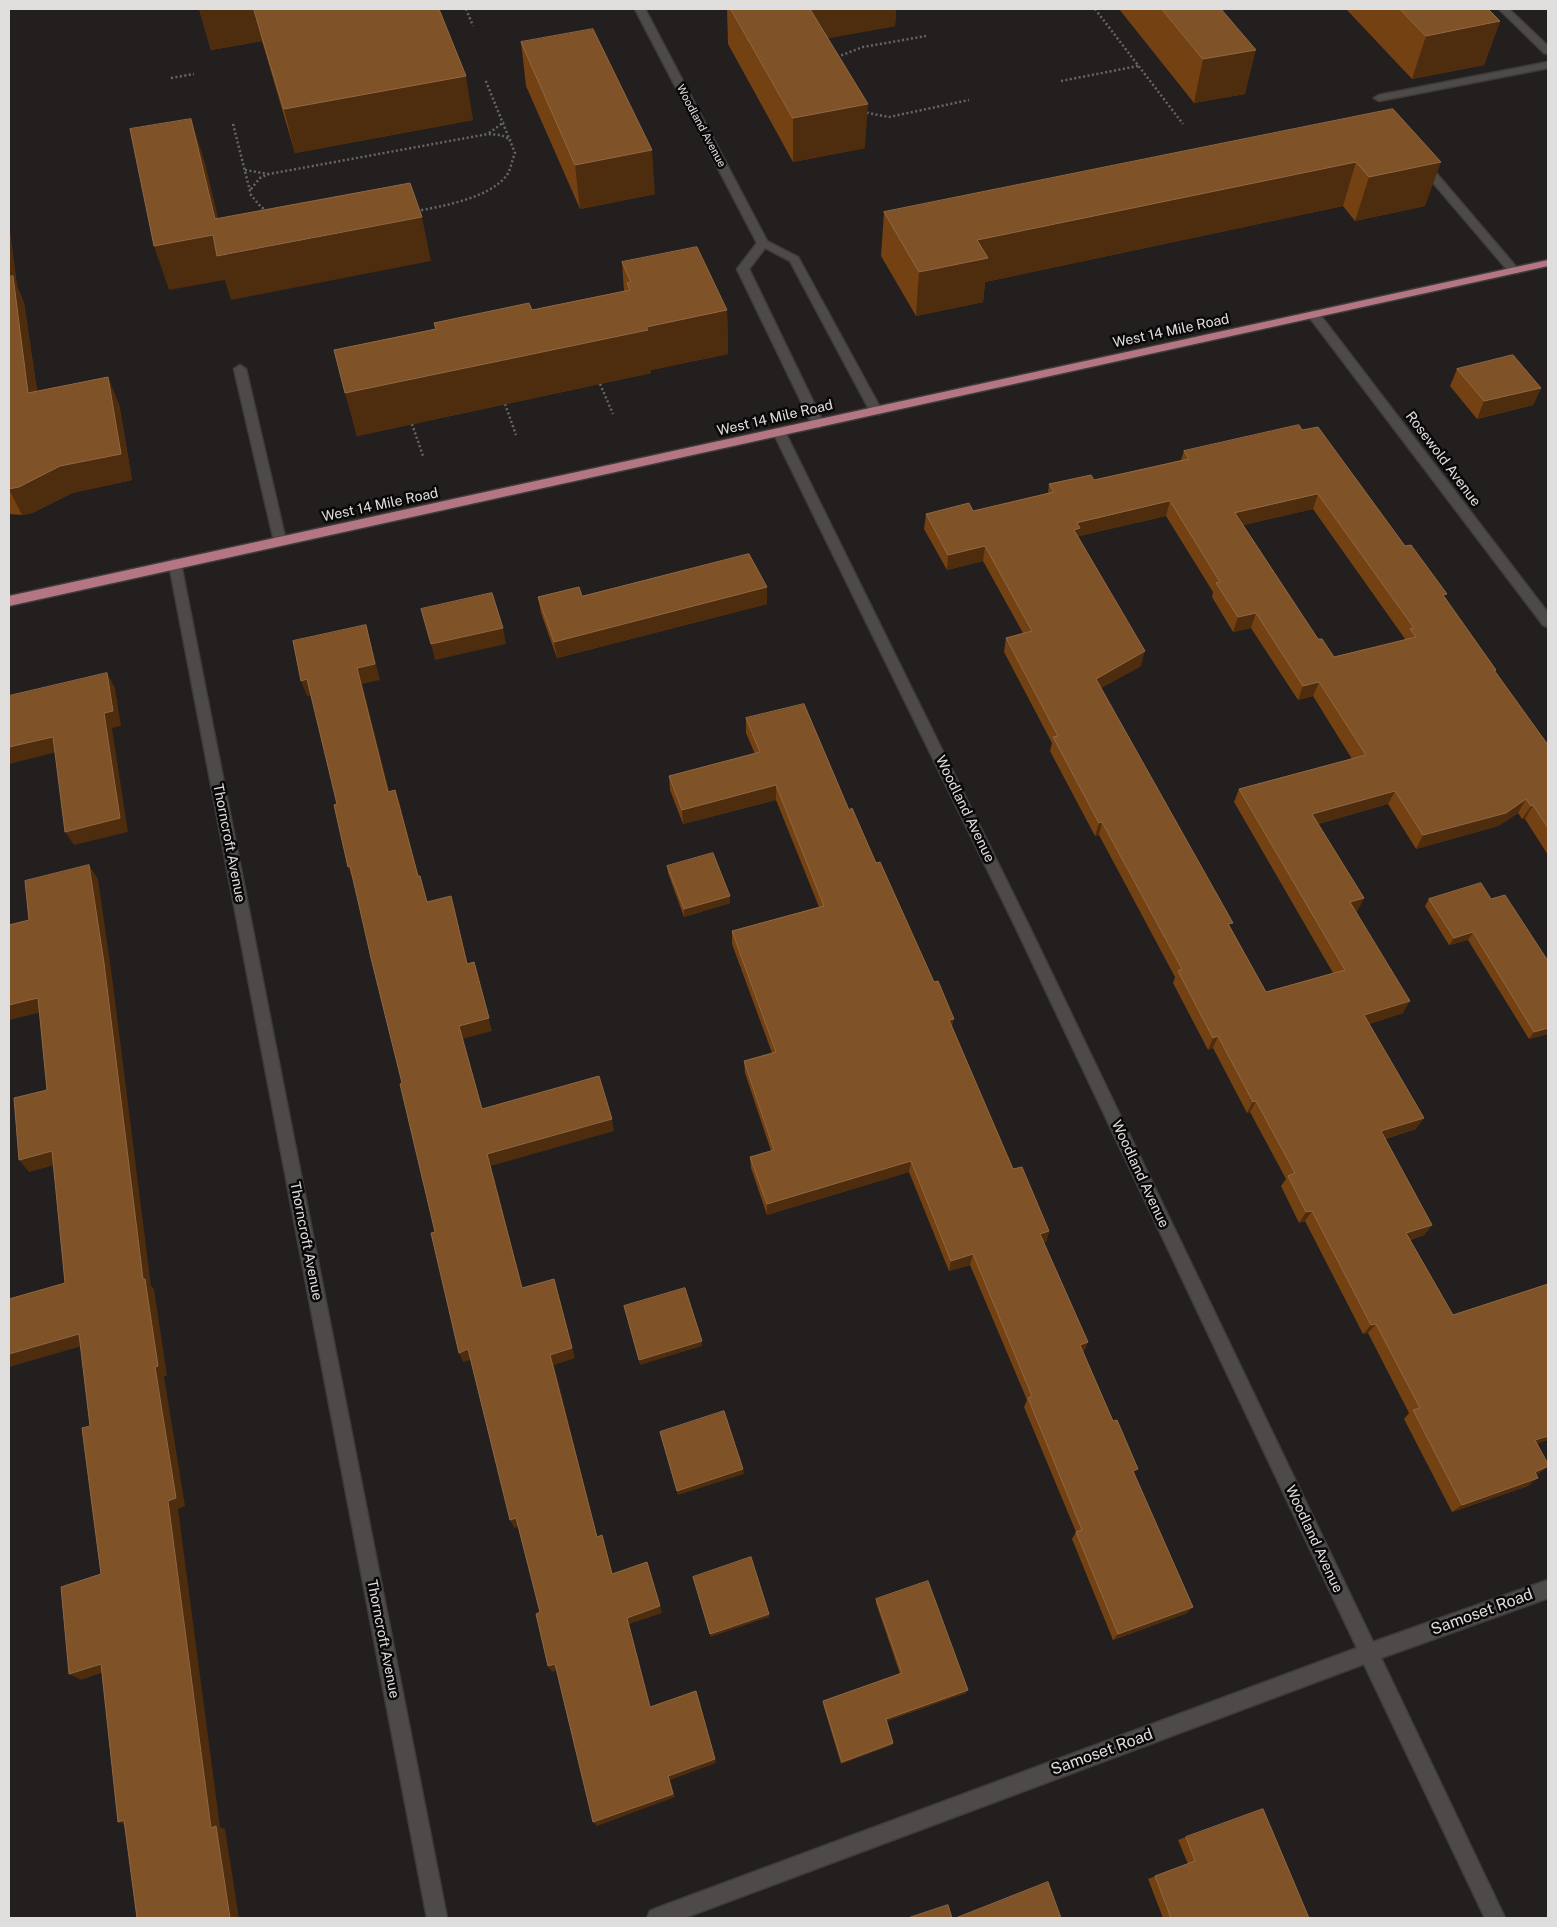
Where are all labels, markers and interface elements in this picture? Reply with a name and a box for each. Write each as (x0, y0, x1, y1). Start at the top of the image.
street label: Woodland Avenue (674, 82, 728, 170)
street label: West 14 Mile Road (1111, 310, 1231, 352)
street label: West 14 Mile Road (715, 396, 835, 440)
street label: Rosewold Avenue (1402, 408, 1484, 510)
street label: West 14 Mile Road (320, 484, 440, 526)
street label: Woodland Avenue (932, 753, 998, 865)
street label: Thorncroft Avenue (209, 782, 249, 904)
street label: Woodland Avenue (1108, 1118, 1172, 1230)
street label: Thorncroft Avenue (286, 1180, 326, 1302)
street label: Woodland Avenue (1282, 1483, 1346, 1595)
street label: Thorncroft Avenue (363, 1578, 403, 1700)
street label: Samoset Road (1428, 1585, 1536, 1639)
street label: Samoset Road (1048, 1725, 1156, 1779)

